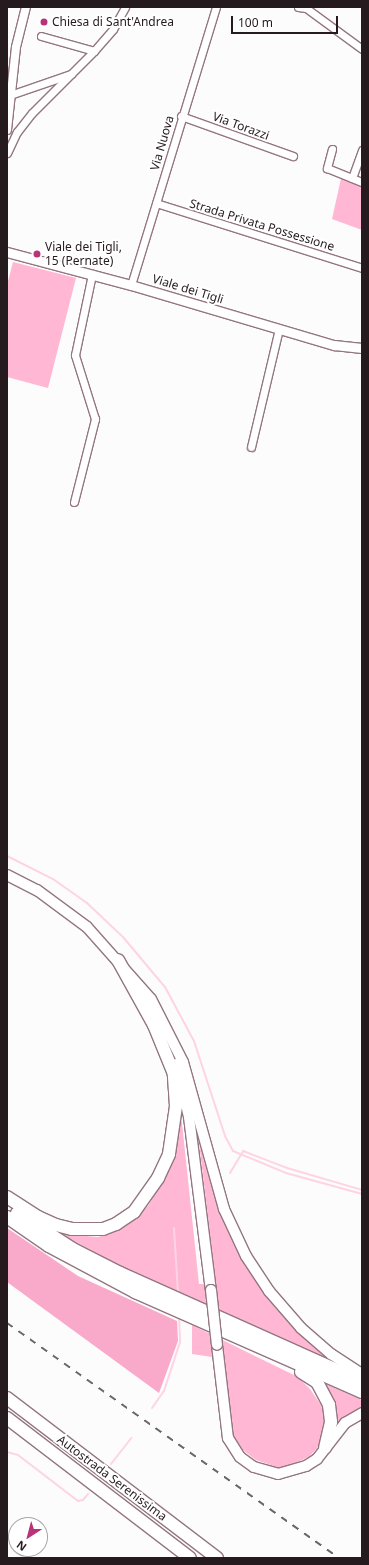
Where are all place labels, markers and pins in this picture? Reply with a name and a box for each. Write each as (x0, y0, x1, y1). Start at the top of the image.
place label: Chiesa di Sant'Andrea (52, 15, 174, 29)
marker: Chiesa di Sant'Andrea (39, 17, 49, 27)
place label: Viale dei Tigli, 15 (Pernate) (45, 240, 122, 268)
marker: Viale dei Tigli, 15 (Pernate) (32, 249, 42, 259)

